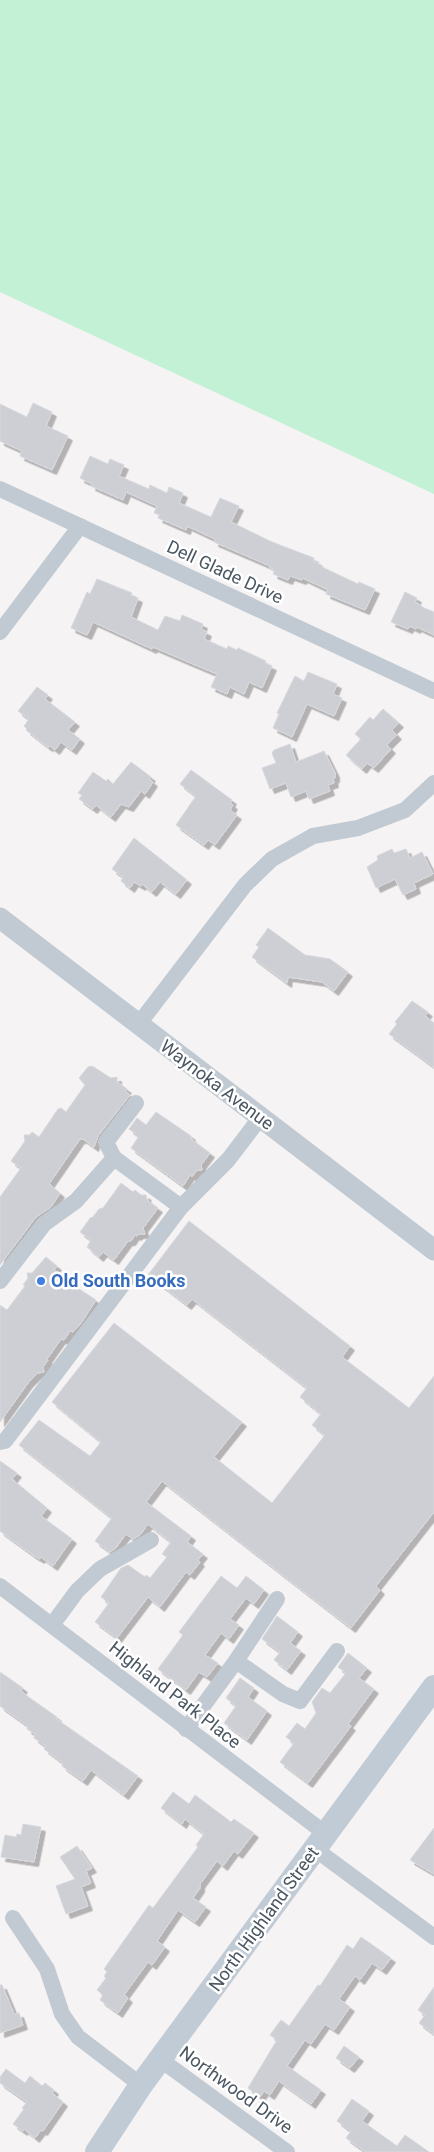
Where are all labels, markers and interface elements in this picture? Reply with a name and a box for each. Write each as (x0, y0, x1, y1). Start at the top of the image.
street label: Dell Glade Drive (164, 535, 287, 608)
street label: Waynoka Avenue (157, 1035, 278, 1134)
place label: Old South Books (51, 1270, 185, 1291)
marker: Old South Books (35, 1275, 47, 1287)
street label: Highland Park Place (105, 1637, 245, 1753)
street label: North Highland Street (204, 1842, 323, 1995)
street label: Northwood Drive (176, 2042, 297, 2138)

